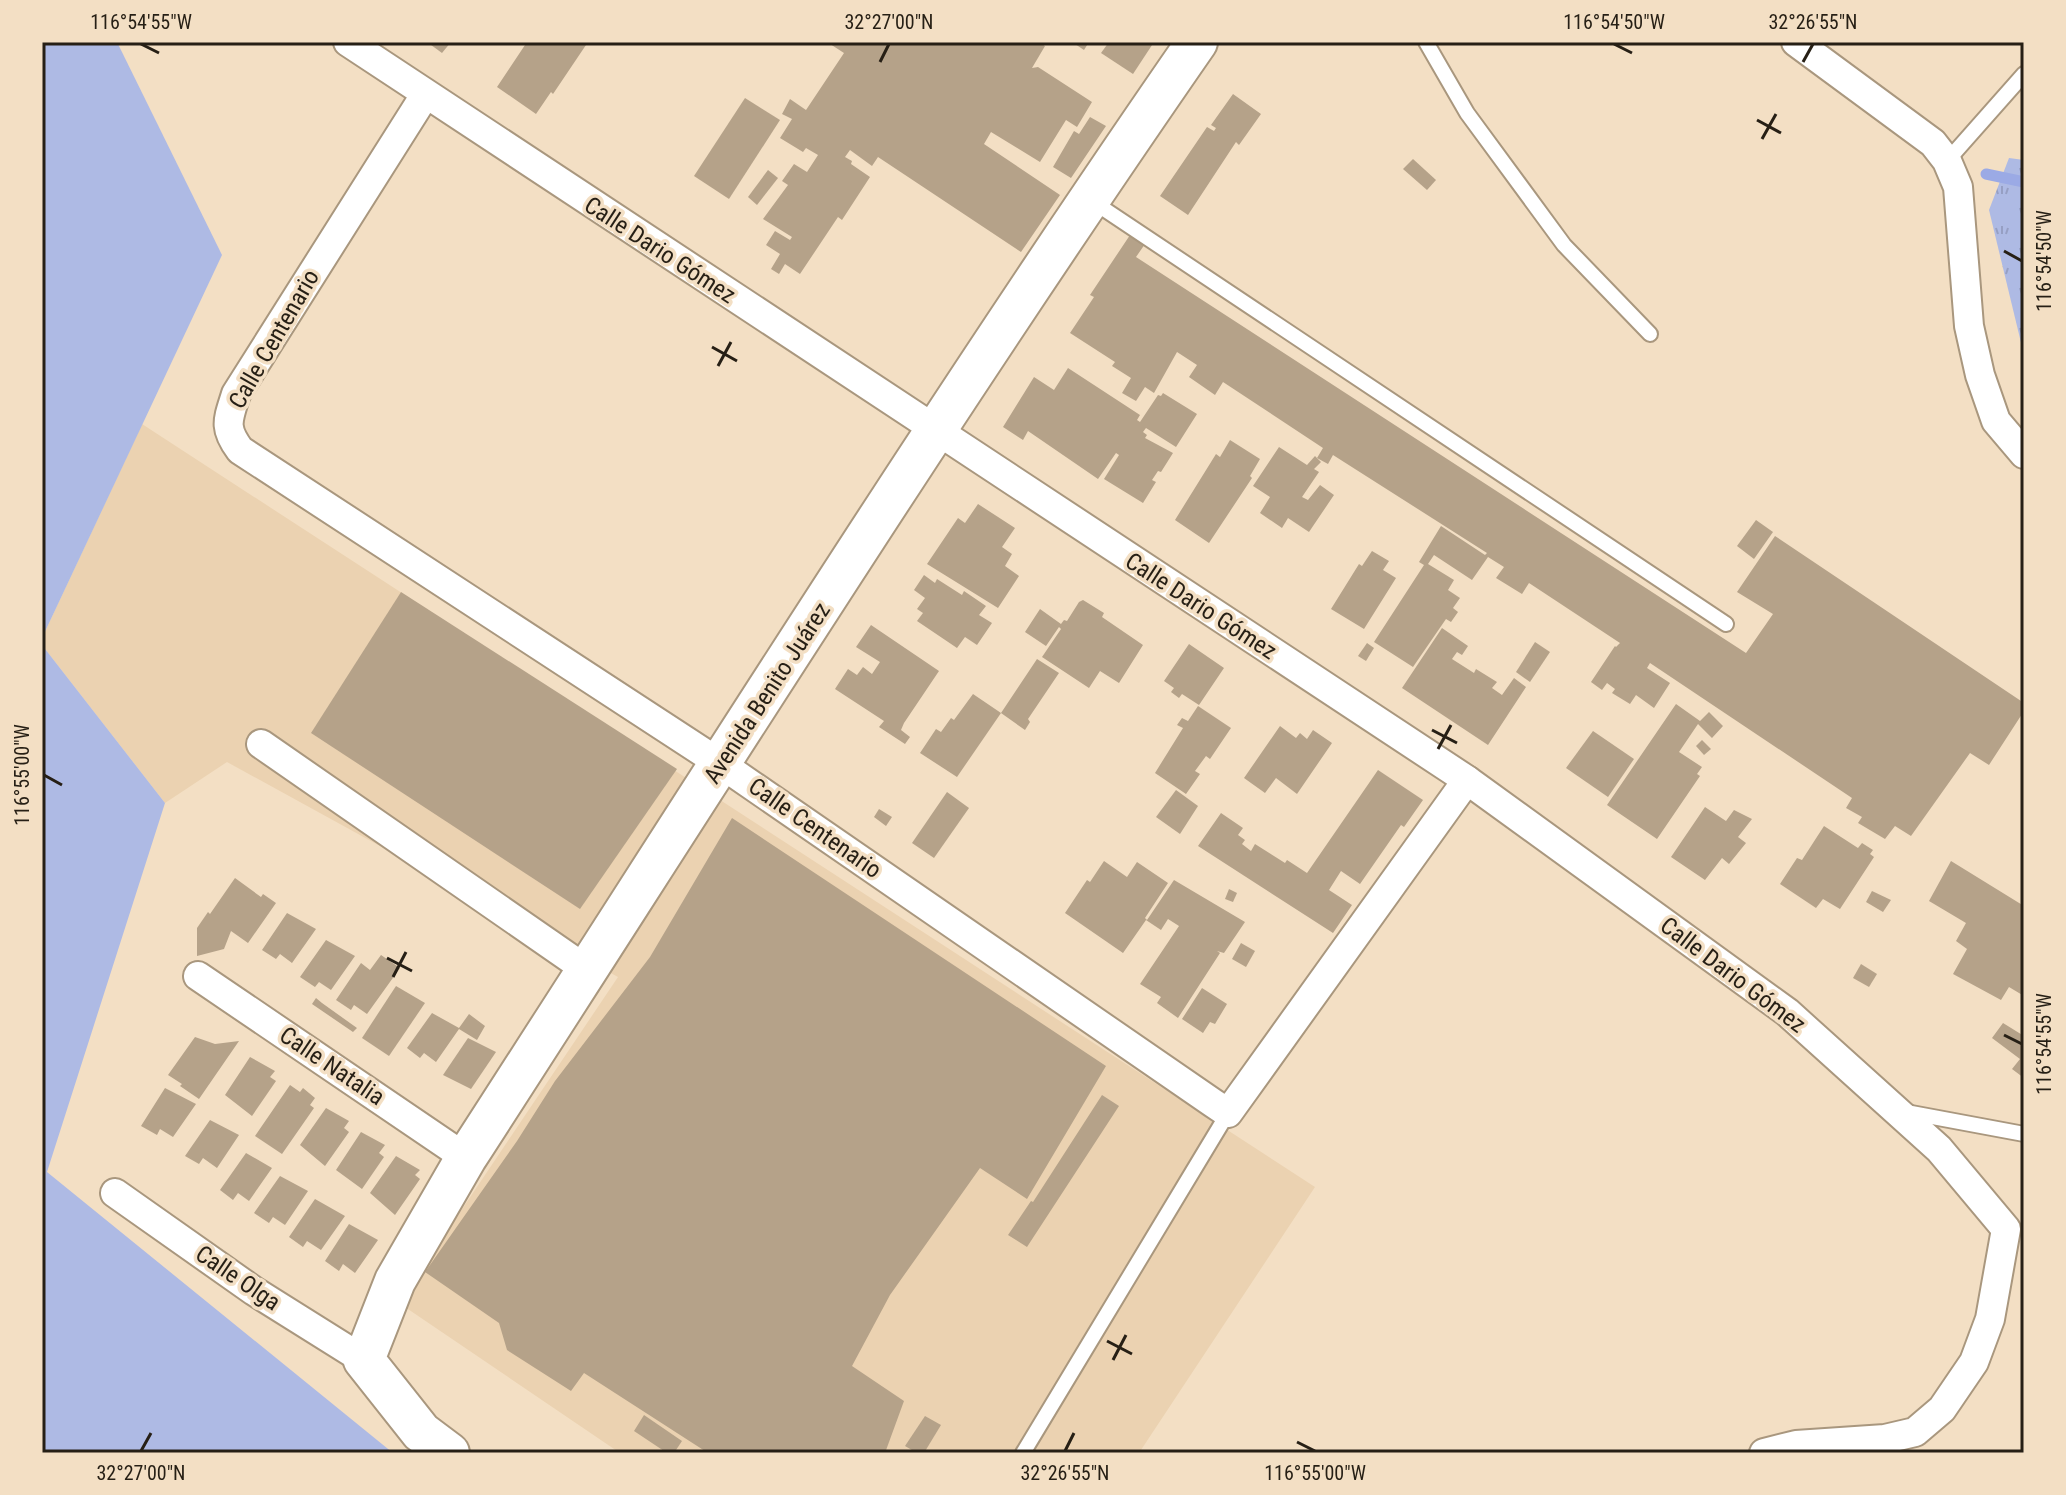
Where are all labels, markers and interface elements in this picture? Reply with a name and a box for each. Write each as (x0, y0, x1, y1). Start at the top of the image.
text: 116°54'55"W (90, 10, 192, 34)
text: 32°27'00"N (844, 10, 934, 34)
text: 116°54'50"W (1563, 10, 1665, 34)
text: 32°26'55"N (1768, 10, 1858, 34)
street label: Calle Dario Gómez (579, 191, 741, 309)
text: 116°54'50"W (2032, 210, 2056, 312)
street label: Calle Centenario (223, 265, 325, 413)
street label: Calle Dario Gómez (1120, 547, 1282, 665)
street label: Avenida Benito Juárez (698, 597, 836, 789)
text: 116°55'00"W (10, 724, 34, 826)
street label: Calle Centenario (743, 772, 887, 884)
street label: Calle Dario Gómez (1655, 911, 1811, 1039)
text: 116°54'55"W (2032, 993, 2056, 1095)
street label: Calle Natalia (274, 1021, 390, 1111)
street label: Calle Olga (190, 1240, 286, 1316)
text: 32°27'00"N (96, 1461, 186, 1485)
text: 32°26'55"N (1020, 1461, 1110, 1485)
text: 116°55'00"W (1264, 1461, 1366, 1485)

